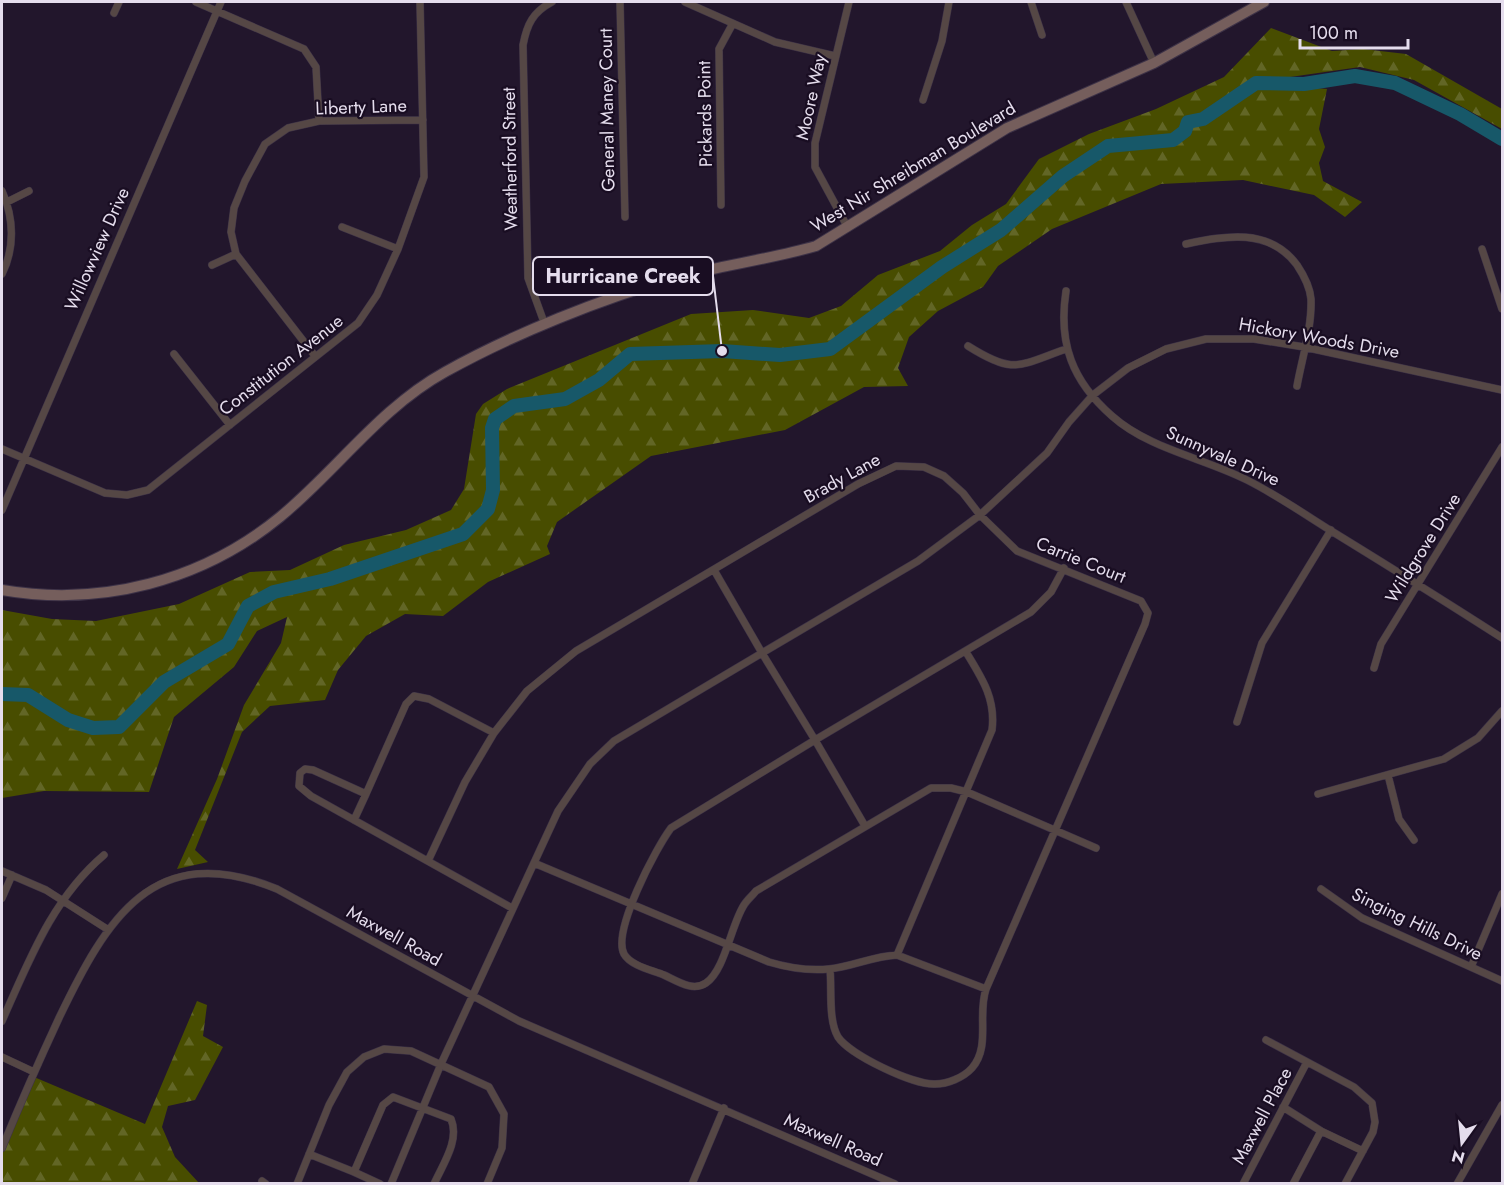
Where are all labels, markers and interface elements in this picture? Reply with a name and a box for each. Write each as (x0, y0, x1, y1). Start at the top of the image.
scale bar (1300, 12, 1408, 50)
text: 100 m (1309, 20, 1358, 46)
street label: General Maney Court (593, 27, 621, 192)
street label: Moore Way (789, 52, 833, 142)
street label: Pickards Point (691, 60, 719, 167)
street label: Weatherford Street (496, 86, 524, 231)
street label: Liberty Lane (315, 92, 407, 122)
street label: West Nir Shreibman Boulevard (805, 95, 1021, 239)
street label: Willowview Drive (58, 183, 136, 315)
callout: Hurricane Creek (533, 257, 713, 295)
text: Hurricane Creek (545, 262, 701, 291)
street label: Constitution Avenue (213, 308, 349, 422)
street label: Hickory Woods Drive (1237, 311, 1401, 365)
street label: Sunnyvale Drive (1162, 419, 1284, 493)
street label: Brady Lane (799, 446, 885, 510)
street label: Wildgrove Drive (1379, 488, 1467, 608)
street label: Carrie Court (1032, 530, 1130, 590)
street label: Singing Hills Drive (1347, 881, 1487, 967)
street label: Maxwell Road (342, 899, 446, 973)
street label: Maxwell Place (1226, 1063, 1298, 1169)
street label: Maxwell Road (780, 1107, 886, 1173)
north arrow (1432, 1113, 1492, 1173)
text: N (1449, 1144, 1467, 1170)

